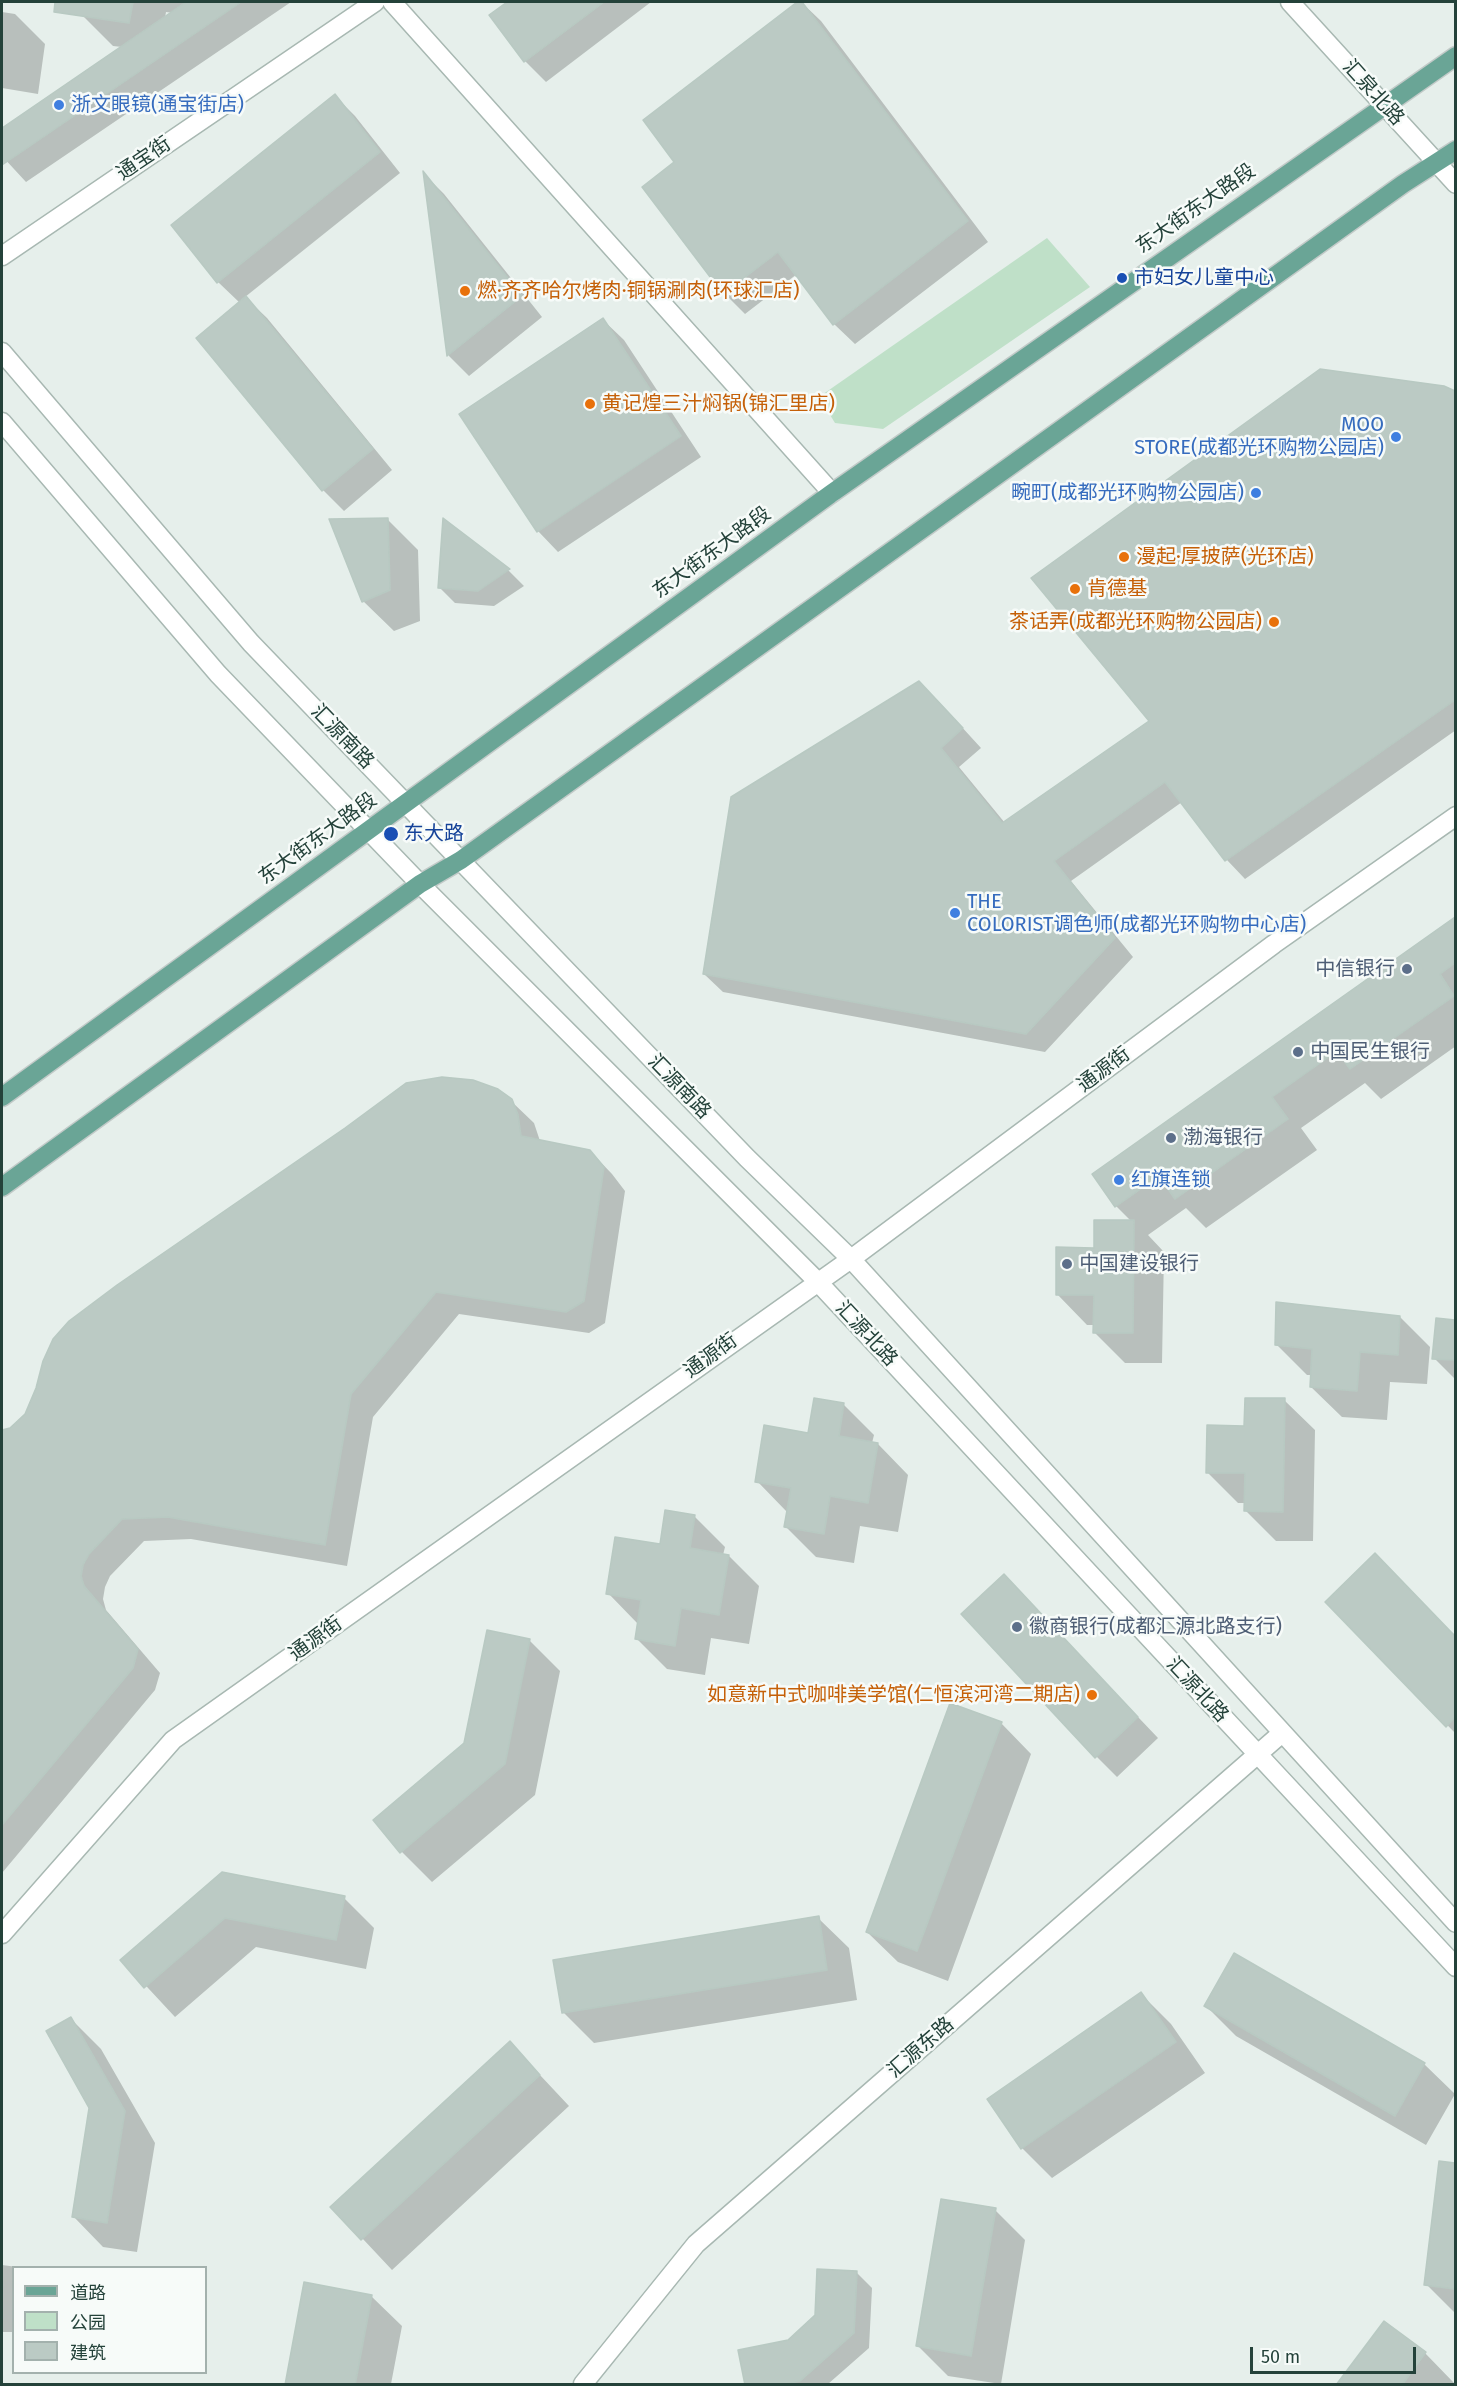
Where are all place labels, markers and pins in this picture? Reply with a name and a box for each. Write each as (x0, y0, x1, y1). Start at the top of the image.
place label: 浙文眼镜(通宝街店) (71, 93, 244, 117)
marker: 浙文眼镜(通宝街店) (52, 98, 66, 112)
place label: 市妇女儿童中心 (1134, 266, 1274, 290)
marker: 市妇女儿童中心 (1115, 271, 1129, 285)
place label: 燃·齐齐哈尔烤肉·铜锅涮肉(环球汇店) (477, 279, 800, 303)
marker: 燃·齐齐哈尔烤肉·铜锅涮肉(环球汇店) (458, 284, 472, 298)
place label: 黄记煌三汁焖锅(锦汇里店) (602, 392, 835, 416)
marker: 黄记煌三汁焖锅(锦汇里店) (583, 397, 597, 411)
place label: MOO STORE(成都光环购物公园店) (1134, 413, 1384, 460)
marker: MOO STORE(成都光环购物公园店) (1389, 430, 1403, 444)
place label: 畹町(成都光环购物公园店) (1011, 481, 1244, 505)
marker: 畹町(成都光环购物公园店) (1249, 486, 1263, 500)
place label: 漫起·厚披萨(光环店) (1136, 545, 1314, 569)
marker: 漫起·厚披萨(光环店) (1117, 550, 1131, 564)
place label: 肯德基 (1087, 577, 1147, 601)
marker: 肯德基 (1068, 582, 1082, 596)
place label: 茶话弄(成都光环购物公园店) (1009, 610, 1262, 634)
marker: 茶话弄(成都光环购物公园店) (1267, 615, 1281, 629)
place label: 东大路 (404, 822, 464, 846)
marker: 东大路 (382, 825, 400, 843)
place label: THE COLORIST调色师(成都光环购物中心店) (967, 890, 1306, 937)
marker: THE COLORIST调色师(成都光环购物中心店) (948, 906, 962, 920)
place label: 中信银行 (1315, 957, 1395, 981)
marker: 中信银行 (1400, 962, 1414, 976)
place label: 中国民生银行 (1310, 1040, 1430, 1064)
marker: 中国民生银行 (1291, 1045, 1305, 1059)
place label: 渤海银行 (1183, 1126, 1263, 1150)
marker: 渤海银行 (1164, 1131, 1178, 1145)
place label: 红旗连锁 (1131, 1168, 1211, 1192)
marker: 红旗连锁 (1112, 1173, 1126, 1187)
place label: 中国建设银行 (1079, 1252, 1199, 1276)
marker: 中国建设银行 (1060, 1257, 1074, 1271)
place label: 徽商银行(成都汇源北路支行) (1029, 1615, 1282, 1639)
marker: 徽商银行(成都汇源北路支行) (1010, 1620, 1024, 1634)
place label: 如意新中式咖啡美学馆(仁恒滨河湾二期店) (707, 1683, 1080, 1707)
marker: 如意新中式咖啡美学馆(仁恒滨河湾二期店) (1085, 1688, 1099, 1702)

